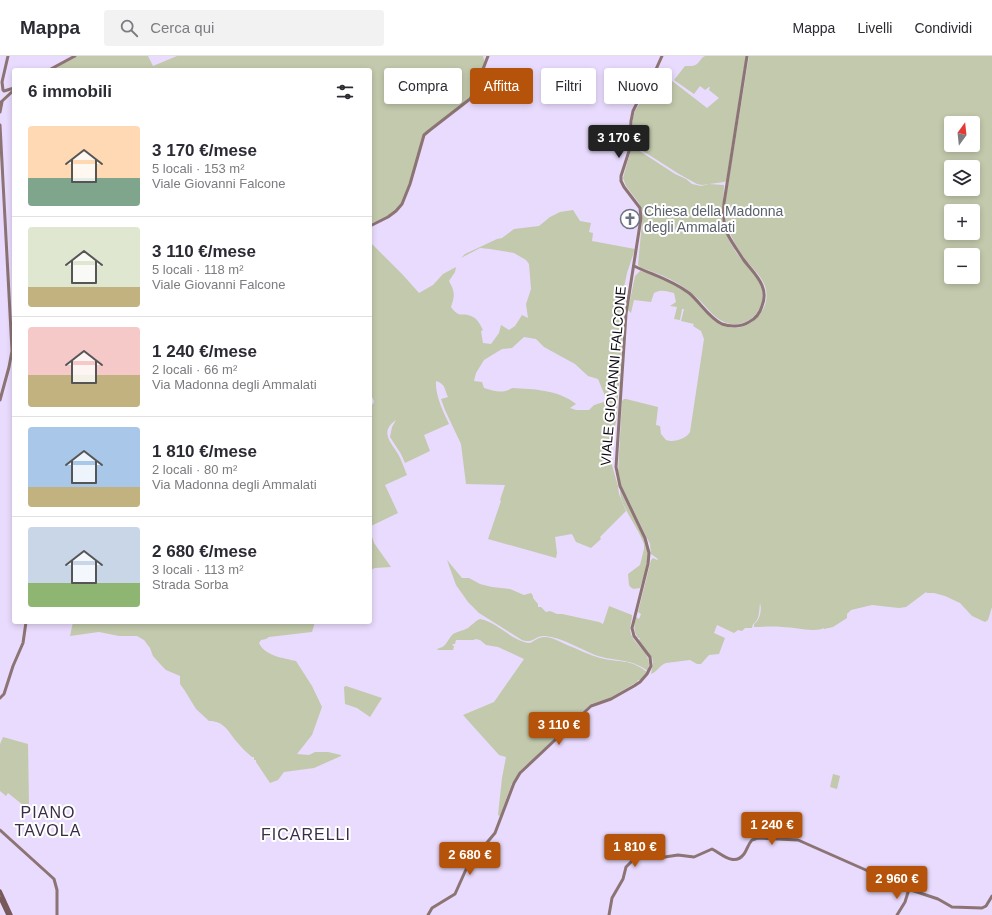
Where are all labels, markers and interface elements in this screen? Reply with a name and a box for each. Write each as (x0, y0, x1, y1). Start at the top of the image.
search box (104, 10, 384, 46)
text: Mappa (20, 17, 80, 38)
icon: search (118, 17, 140, 39)
text: Cerca qui (150, 19, 214, 36)
text: Mappa (793, 20, 835, 36)
text: Livelli (857, 20, 892, 36)
text: Condividi (914, 20, 972, 36)
chip: Compra (384, 68, 462, 104)
chip: Affitta (470, 68, 533, 104)
chip: Filtri (541, 68, 596, 104)
chip: Nuovo (604, 68, 672, 104)
icon: filters (334, 81, 356, 103)
text: 6 immobili (28, 82, 112, 101)
north arrow (944, 116, 980, 152)
map controls (944, 116, 980, 284)
pin: 3 170 € (582, 125, 656, 159)
text: 3 170 € (597, 130, 641, 145)
text: 3 170 €/mese (152, 141, 257, 160)
icon: home (60, 142, 108, 190)
button: layers (944, 160, 980, 196)
text: 5 locali · 153 m² (152, 161, 244, 176)
text: Viale Giovanni Falcone (152, 176, 285, 191)
place label: Chiesa della Madonna degli Ammalati (644, 203, 784, 235)
button: + (944, 204, 980, 240)
church icon: Chiesa della Madonna degli Ammalati (619, 208, 641, 230)
text: 3 110 €/mese (152, 242, 256, 261)
icon: home (60, 243, 108, 291)
button: − (944, 248, 980, 284)
text: 5 locali · 118 m² (152, 262, 244, 277)
text: Viale Giovanni Falcone (152, 277, 285, 292)
street label: VIALE GIOVANNI FALCONE (597, 286, 629, 466)
text: 1 240 €/mese (152, 342, 257, 361)
icon: home (60, 343, 108, 391)
text: 2 locali · 66 m² (152, 362, 237, 377)
text: Via Madonna degli Ammalati (152, 377, 317, 392)
text: 1 810 €/mese (152, 442, 257, 461)
icon: home (60, 443, 108, 491)
text: 2 locali · 80 m² (152, 462, 237, 477)
text: Via Madonna degli Ammalati (152, 477, 317, 492)
text: 2 680 €/mese (152, 542, 257, 561)
icon: home (60, 543, 108, 591)
text: 3 locali · 113 m² (152, 562, 244, 577)
text: Strada Sorba (152, 577, 229, 592)
pin: 3 110 € (522, 712, 596, 746)
text: 3 110 € (538, 717, 580, 732)
district label: PIANO TAVOLA (15, 804, 81, 839)
pin: 1 240 € (735, 812, 809, 846)
text: 1 240 € (750, 817, 794, 832)
district label: FICARELLI (261, 826, 351, 843)
pin: 1 810 € (598, 834, 672, 868)
text: 1 810 € (613, 839, 657, 854)
pin: 2 680 € (433, 842, 507, 876)
text: 2 680 € (448, 847, 492, 862)
pin: 2 960 € (860, 866, 934, 900)
text: 2 960 € (875, 871, 919, 886)

